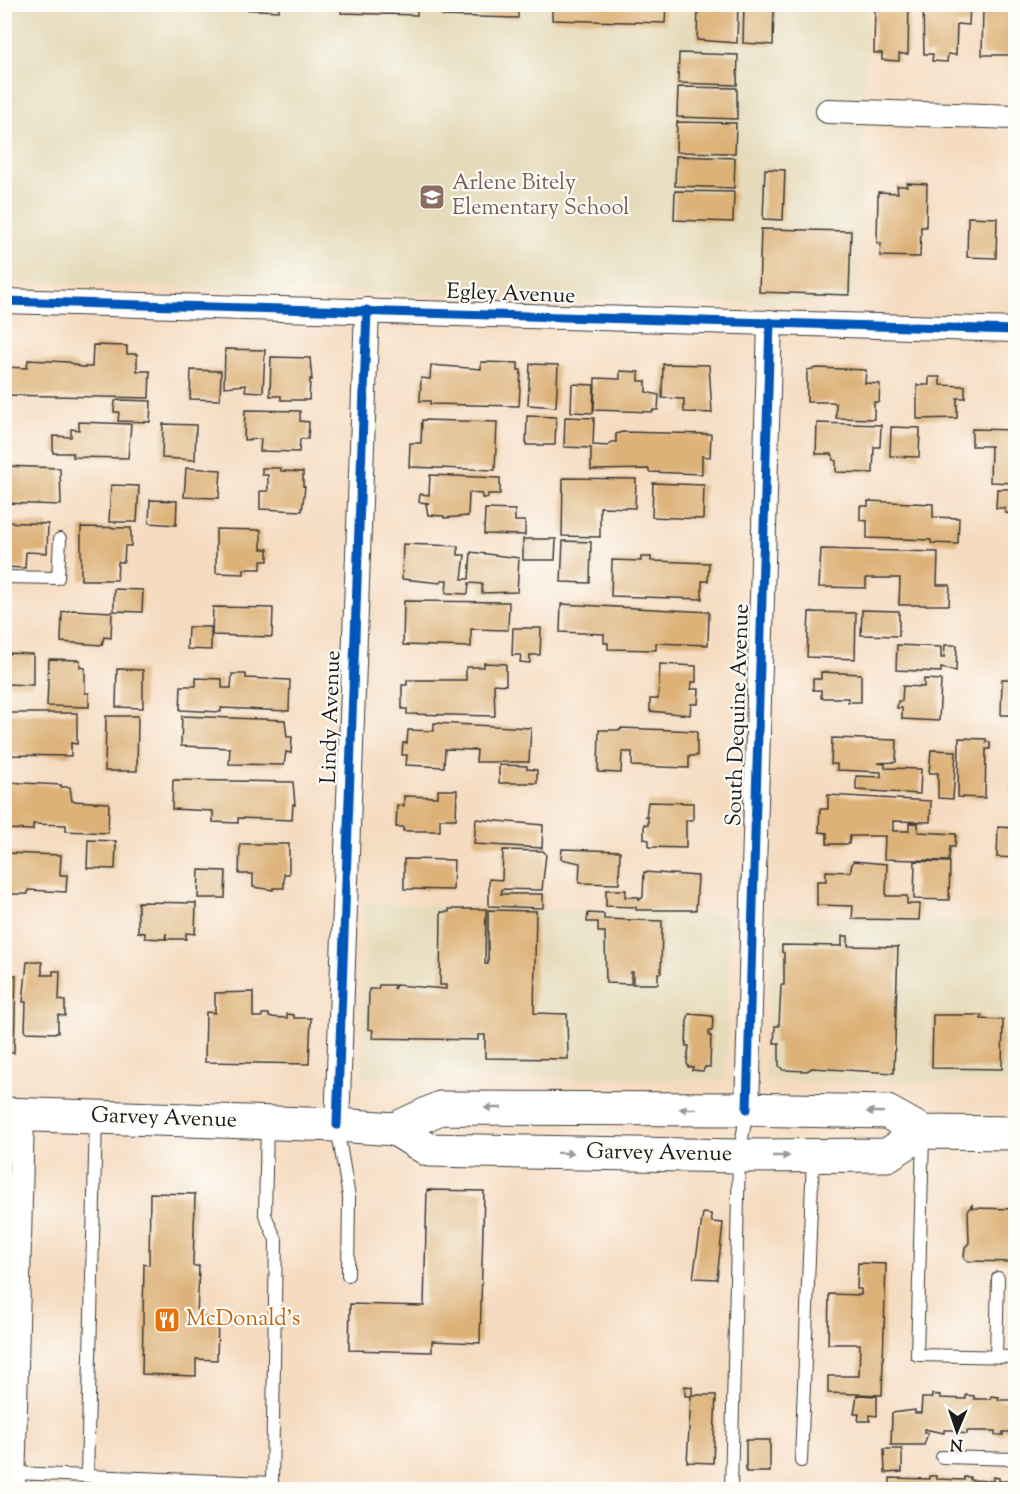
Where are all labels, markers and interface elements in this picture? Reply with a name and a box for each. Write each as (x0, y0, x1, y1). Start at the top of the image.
place label: Arlene Bitely Elementary School (452, 168, 629, 225)
school or university icon: Arlene Bitely Elementary School (417, 182, 447, 212)
street label: Egley Avenue (446, 277, 576, 313)
street label: South Dequine Avenue (719, 603, 759, 827)
street label: Lindy Avenue (314, 650, 350, 784)
street label: Garvey Avenue (90, 1100, 238, 1138)
one-way arrow (484, 1103, 503, 1113)
one-way arrow (679, 1104, 698, 1114)
one-way arrow (865, 1107, 884, 1117)
street label: Garvey Avenue (586, 1137, 732, 1171)
one-way arrow (555, 1148, 574, 1157)
one-way arrow (771, 1151, 790, 1161)
place label: McDonald's (186, 1304, 300, 1336)
restaurant icon: McDonald's (152, 1305, 182, 1335)
north arrow (927, 1401, 987, 1461)
text: N (950, 1432, 963, 1455)

